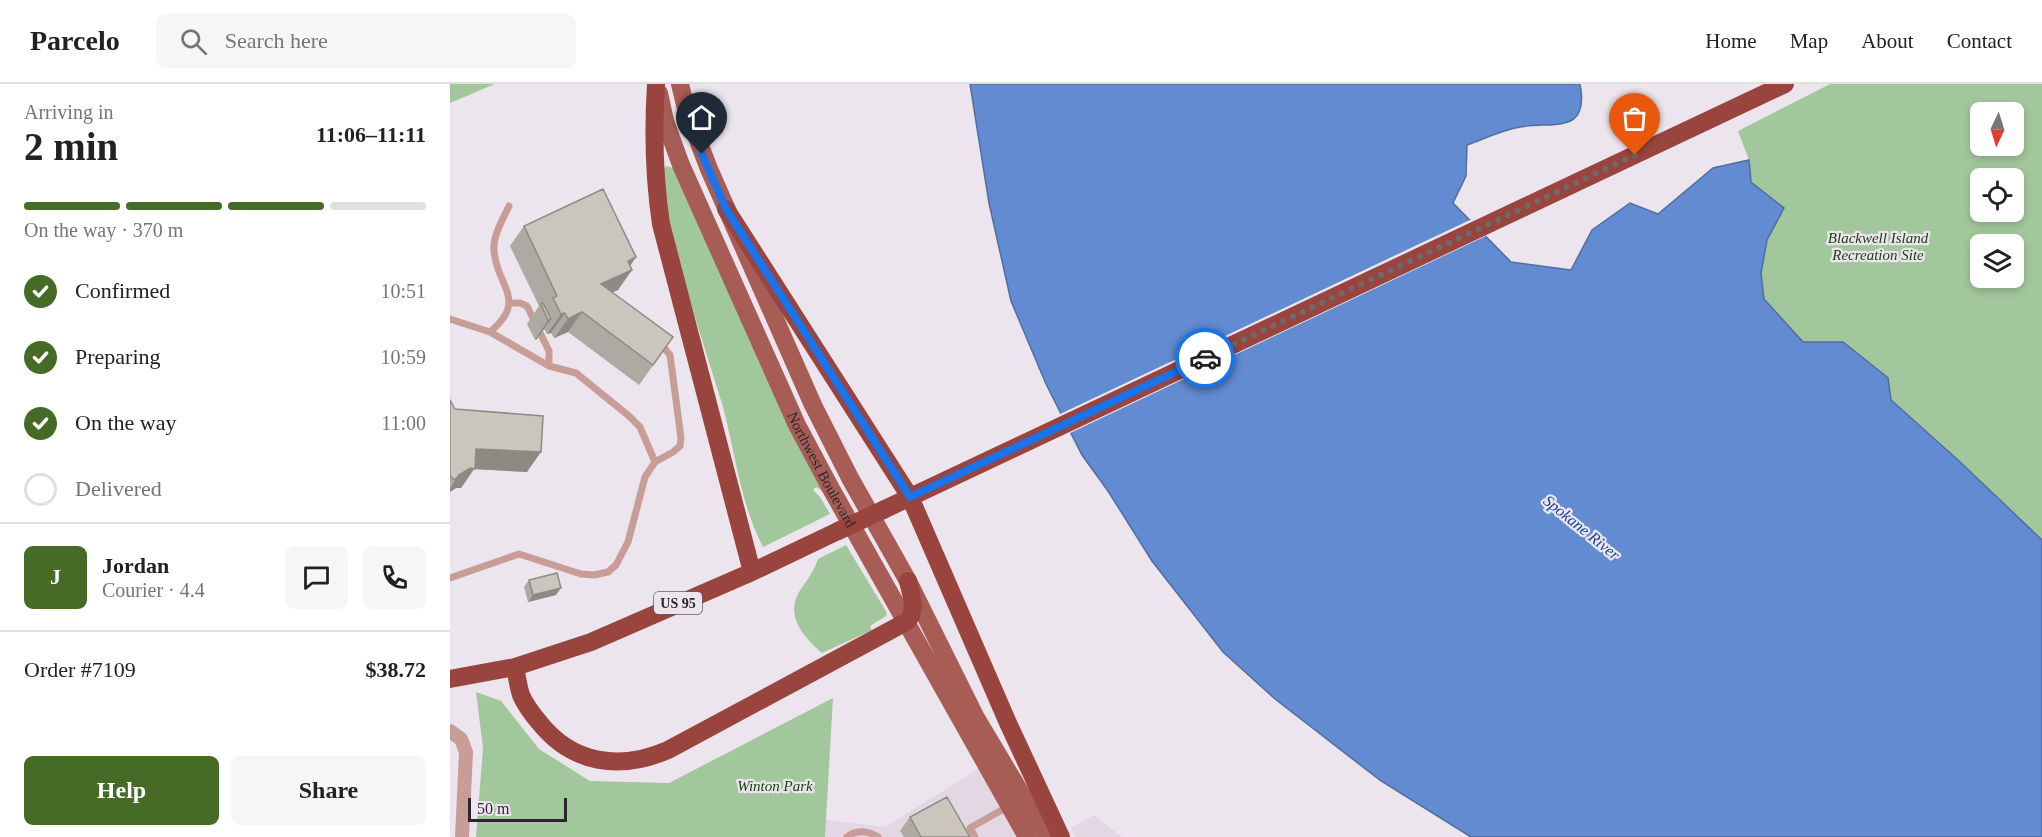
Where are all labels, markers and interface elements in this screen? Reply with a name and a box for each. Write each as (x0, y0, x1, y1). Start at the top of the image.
search box (156, 14, 576, 68)
text: Parcelo (30, 25, 120, 56)
icon: search (177, 25, 210, 58)
text: Search here (225, 28, 328, 53)
text: Home (1705, 29, 1757, 53)
text: Map (1790, 29, 1828, 53)
text: About (1861, 29, 1914, 53)
text: Contact (1947, 29, 2012, 53)
pin (676, 92, 727, 154)
pin (1609, 93, 1660, 155)
text: Arriving in (24, 101, 113, 123)
icon: home (685, 101, 718, 134)
icon: bag (1618, 102, 1651, 135)
north arrow (1970, 102, 2024, 156)
map controls (1970, 102, 2024, 288)
text: 11:06–11:11 (316, 122, 426, 147)
text: 2 min (24, 125, 118, 168)
button: locate (1970, 168, 2024, 222)
text: On the way · 370 m (24, 219, 183, 241)
park label: Blackwell Island Recreation Site (1828, 230, 1929, 263)
button: layers (1970, 234, 2024, 288)
icon: check (24, 275, 57, 308)
text: Confirmed (75, 278, 170, 303)
text: 10:51 (380, 280, 426, 302)
courier (1175, 328, 1235, 388)
icon: check (24, 341, 57, 374)
icon: car (1189, 342, 1222, 375)
text: Preparing (75, 344, 161, 369)
text: 10:59 (380, 346, 426, 368)
icon: check (24, 407, 57, 440)
street label: Northwest Boulevard (784, 409, 859, 531)
text: On the way (75, 410, 176, 435)
text: 11:00 (381, 412, 426, 434)
text: Delivered (75, 476, 162, 501)
water label: Spokane River (1540, 492, 1624, 564)
button: chat (285, 546, 348, 609)
button: phone (363, 546, 426, 609)
text: Jordan (102, 553, 169, 578)
text: J (50, 564, 61, 589)
text: Courier · 4.4 (102, 579, 205, 601)
road number: US 95 (654, 592, 702, 614)
text: Order #7109 (24, 657, 136, 682)
text: $38.72 (366, 657, 426, 682)
button: Help (24, 756, 219, 825)
button: Share (231, 756, 426, 825)
park label: Winton Park (737, 778, 813, 794)
scale bar (468, 795, 567, 822)
text: 50 m (477, 800, 509, 817)

